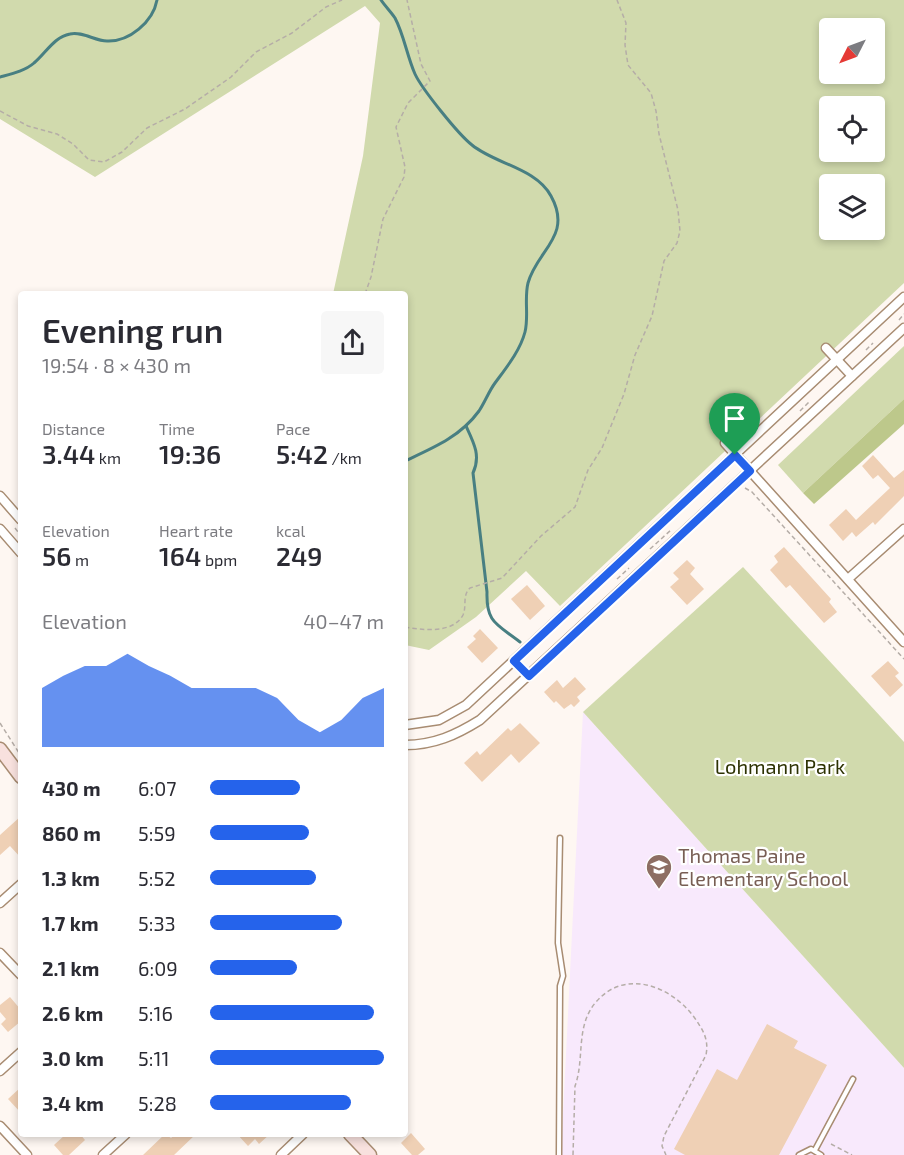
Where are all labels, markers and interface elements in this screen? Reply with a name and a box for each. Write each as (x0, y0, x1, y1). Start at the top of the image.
north arrow (819, 18, 885, 84)
map controls (819, 18, 885, 240)
button: locate (819, 96, 885, 162)
button: layers (819, 174, 885, 240)
text: Evening run (42, 310, 223, 350)
button: share (321, 311, 384, 374)
text: 19:54 · 8 × 430 m (42, 353, 191, 377)
pin (709, 393, 760, 455)
icon: arrive (718, 402, 751, 435)
text: Distance (42, 419, 105, 438)
text: Time (159, 419, 195, 438)
text: Pace (276, 419, 310, 438)
text: 3.44 (42, 438, 95, 469)
text: 19:36 (159, 438, 221, 469)
text: 5:42 (276, 438, 328, 469)
text: km (95, 448, 121, 467)
text: /km (328, 448, 362, 467)
text: Elevation (42, 521, 110, 540)
text: Heart rate (159, 521, 233, 540)
text: kcal (276, 521, 305, 540)
text: 56 (42, 540, 71, 571)
text: 164 (159, 540, 201, 571)
text: 249 (276, 540, 322, 571)
text: m (71, 550, 89, 569)
text: bpm (201, 550, 237, 569)
text: Elevation (42, 609, 127, 633)
text: 40–47 m (303, 609, 384, 633)
park label: Lohmann Park (715, 754, 845, 778)
text: 430 m (42, 776, 101, 800)
text: 6:07 (138, 776, 176, 800)
text: 860 m (42, 821, 101, 845)
text: 5:59 (138, 821, 176, 845)
place label: Thomas Paine Elementary School (678, 843, 848, 890)
school or university icon: Thomas Paine Elementary School (644, 852, 674, 890)
text: 1.3 km (42, 866, 100, 890)
text: 5:52 (138, 866, 175, 890)
text: 1.7 km (42, 911, 99, 935)
text: 5:33 (138, 911, 176, 935)
text: 2.1 km (42, 956, 99, 980)
text: 6:09 (138, 956, 178, 980)
text: 2.6 km (42, 1001, 103, 1025)
text: 5:16 (138, 1001, 173, 1025)
text: 3.0 km (42, 1046, 104, 1070)
text: 5:11 (138, 1046, 169, 1070)
text: 3.4 km (42, 1091, 104, 1115)
text: 5:28 (138, 1091, 177, 1115)

